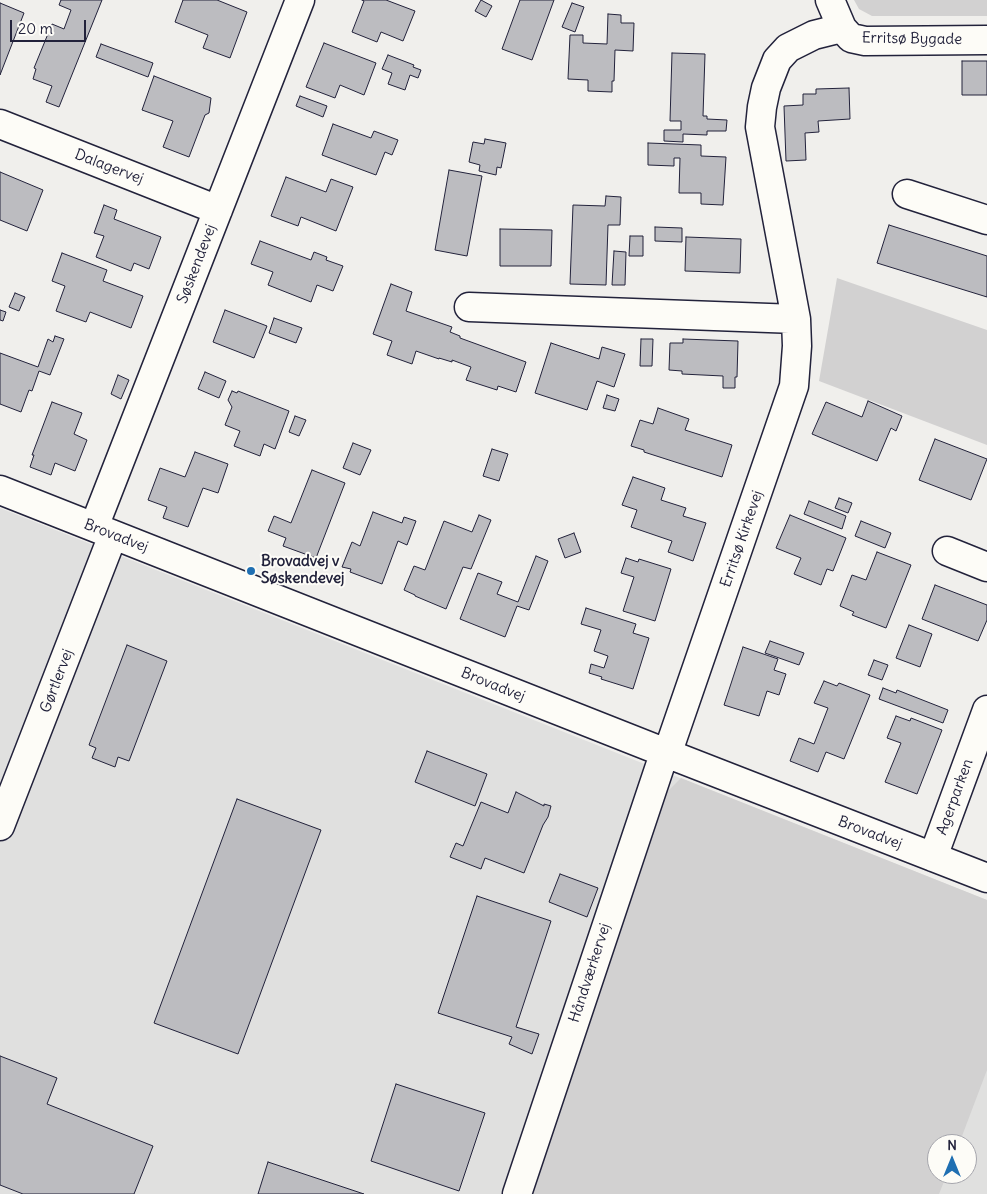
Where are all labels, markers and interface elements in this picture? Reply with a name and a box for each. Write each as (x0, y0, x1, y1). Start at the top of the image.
scale bar (12, 10, 89, 42)
text: 20 m (18, 19, 53, 38)
street label: Erritsø Bygade (862, 29, 962, 49)
street label: Dalagervej (72, 146, 146, 188)
street label: Søskendevej (174, 222, 220, 306)
street label: Erritsø Kirkevej (717, 488, 767, 590)
street label: Brovadvej (81, 516, 151, 556)
place label: Brovadvej v Søskendevej (261, 553, 344, 588)
marker: Brovadvej v Søskendevej (245, 565, 257, 577)
street label: Gørtlervej (37, 647, 77, 715)
street label: Brovadvej (458, 664, 528, 706)
street label: Agerparken (933, 756, 977, 838)
street label: Brovadvej (835, 813, 905, 853)
street label: Håndværkervej (565, 921, 615, 1025)
north arrow (927, 1134, 977, 1184)
text: N (947, 1136, 957, 1154)

